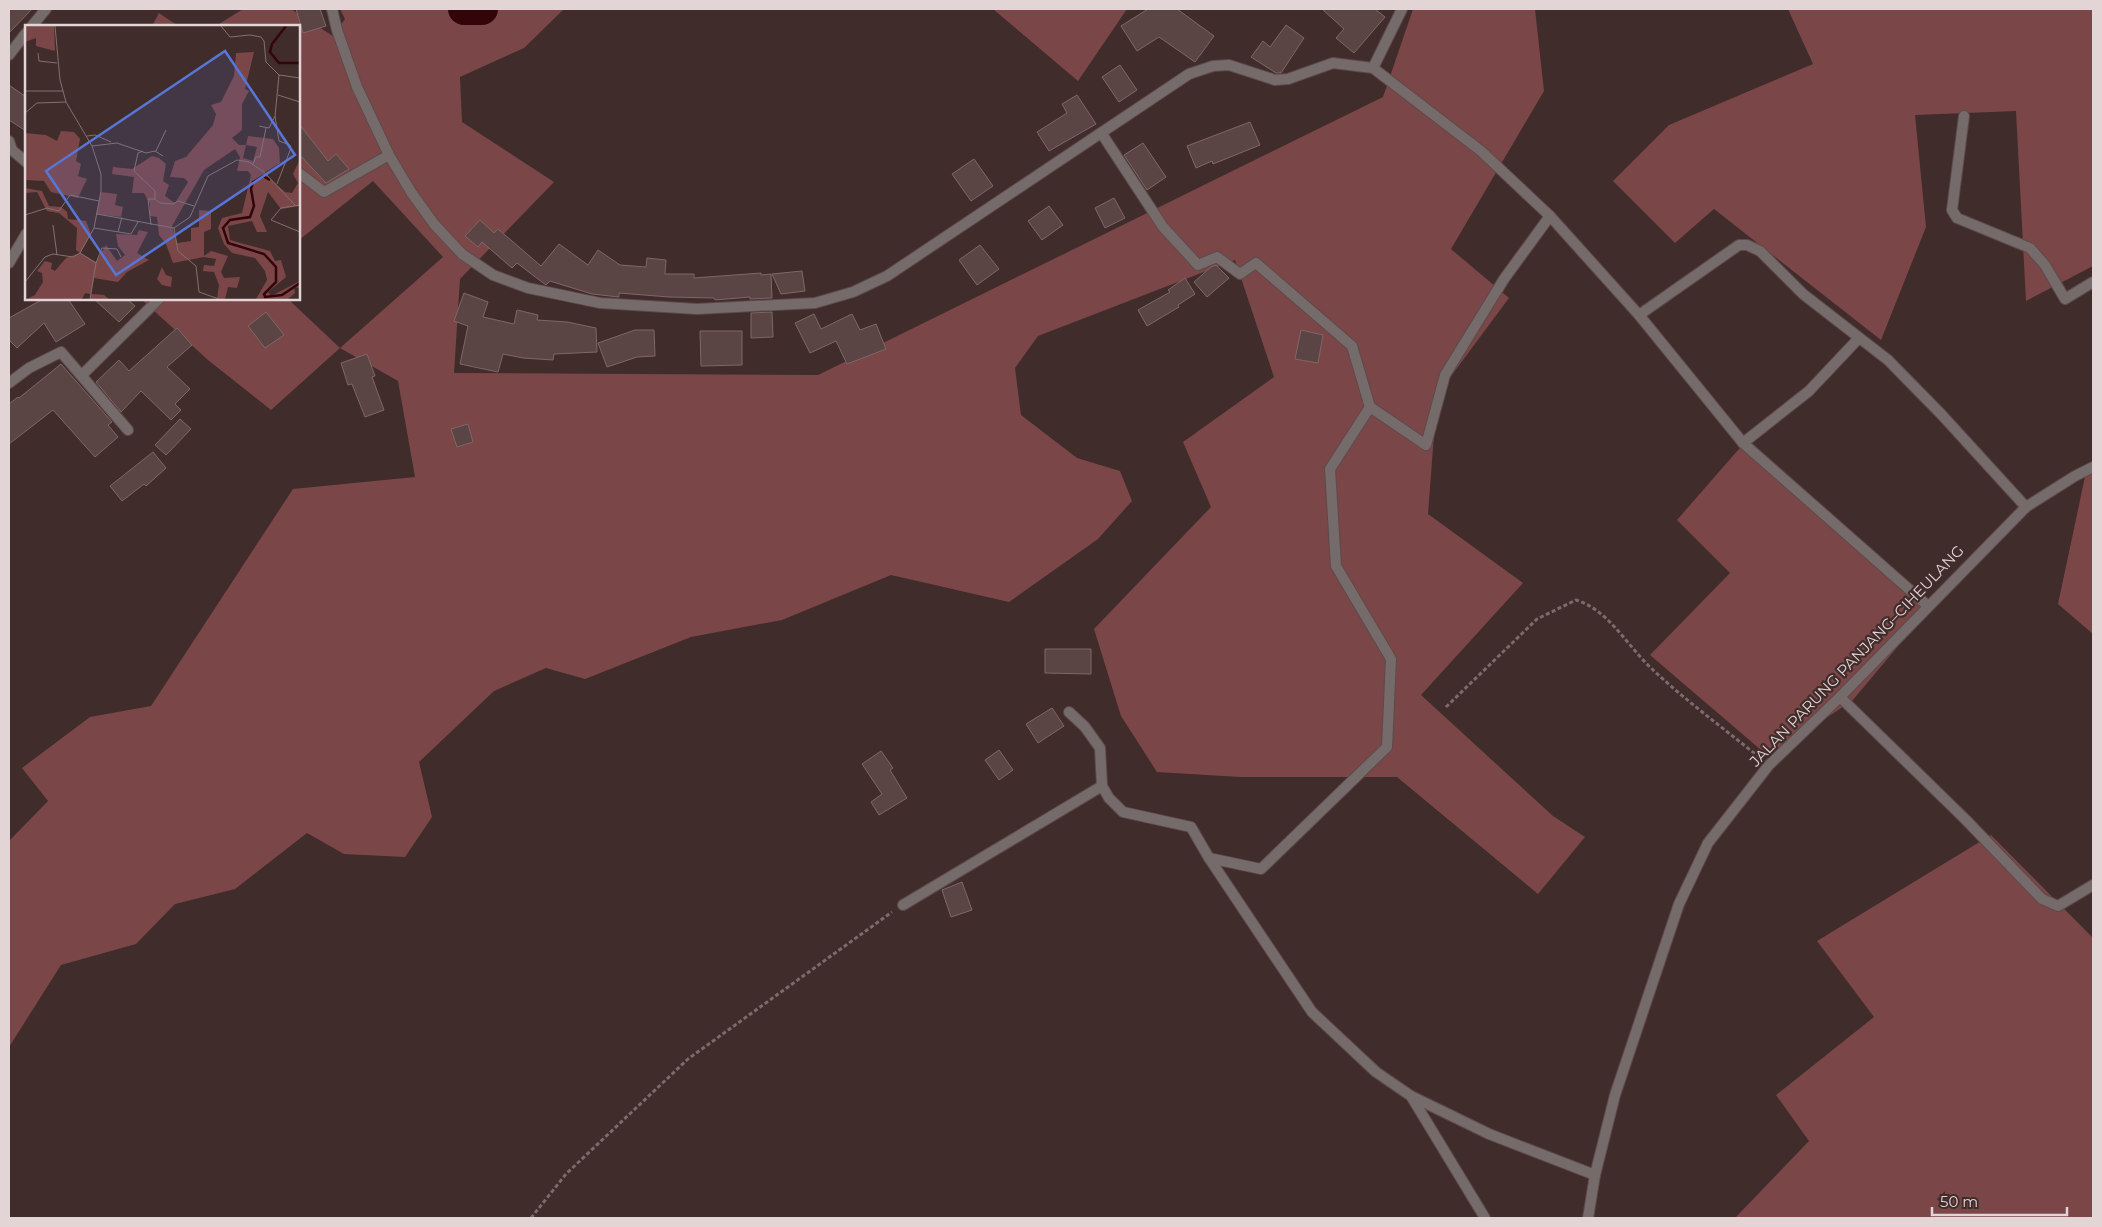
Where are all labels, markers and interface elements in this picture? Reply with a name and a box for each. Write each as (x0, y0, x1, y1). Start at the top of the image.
inset map (25, 25, 300, 300)
street label: JALAN PARUNG PANJANG–CIHEULANG (1745, 541, 1968, 771)
scale bar (1932, 1184, 2067, 1216)
text: 50 m (1940, 1192, 1978, 1211)

